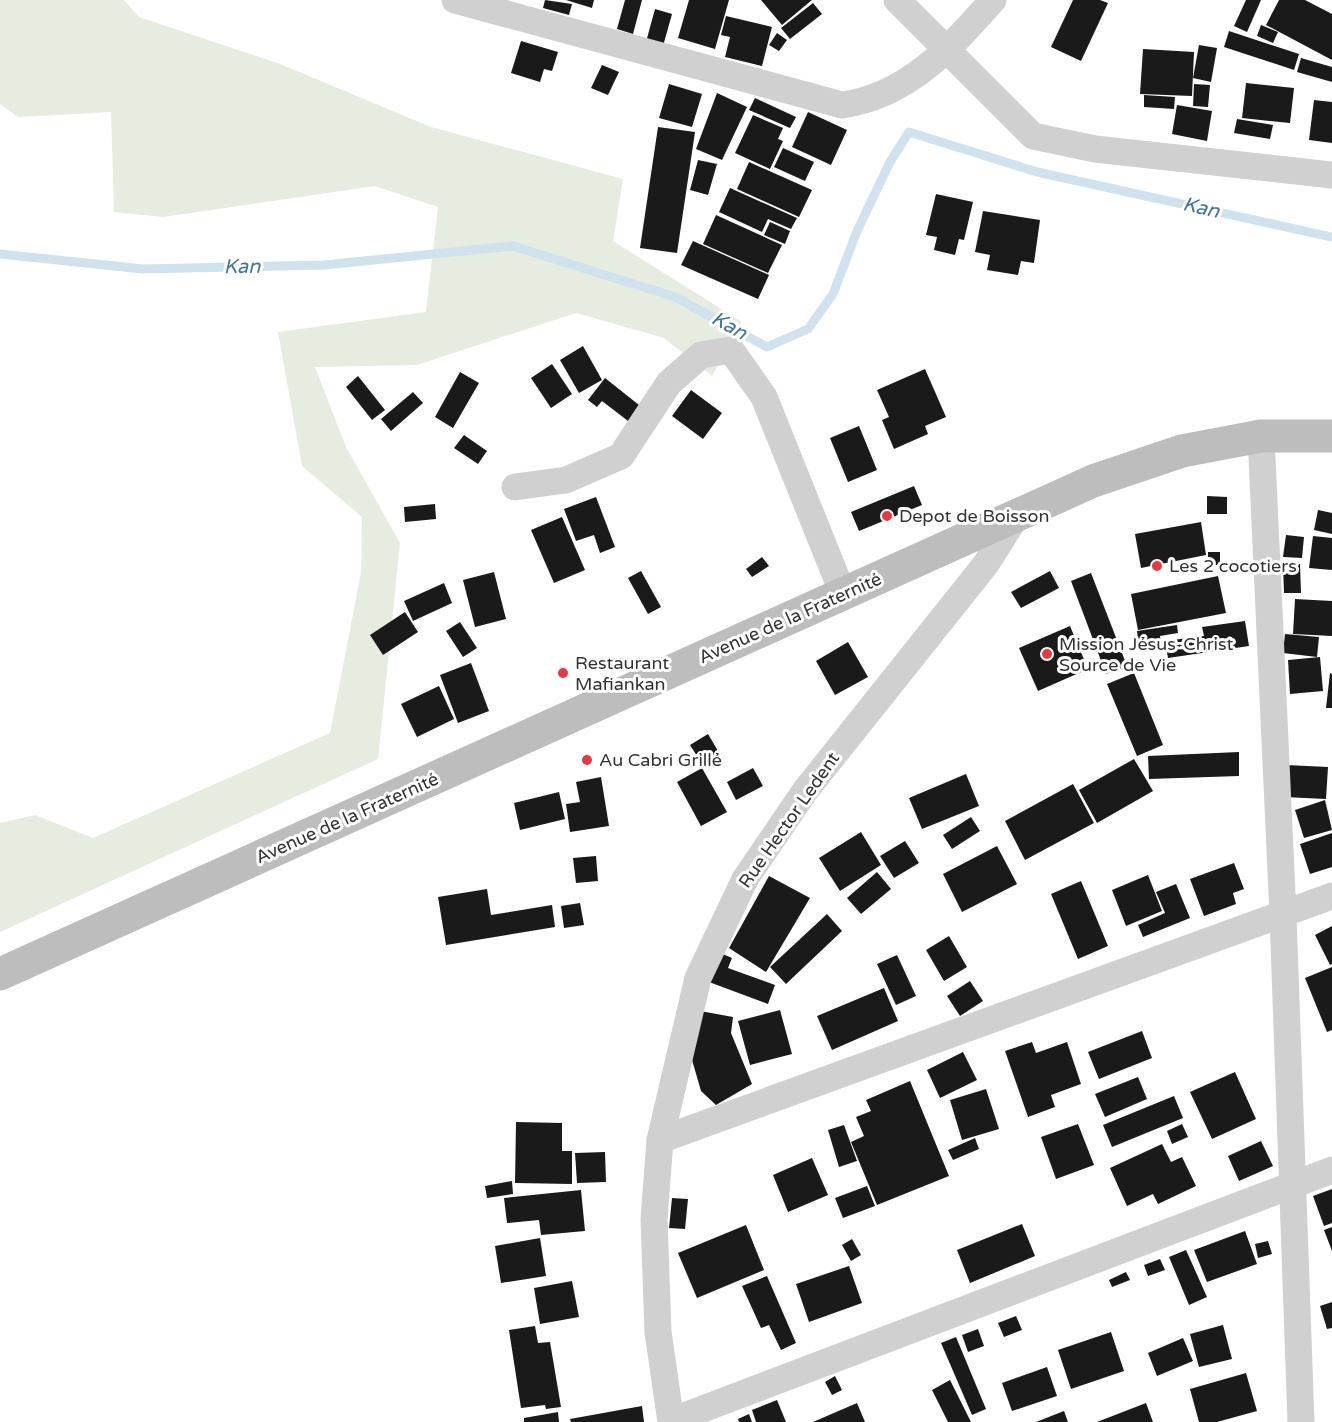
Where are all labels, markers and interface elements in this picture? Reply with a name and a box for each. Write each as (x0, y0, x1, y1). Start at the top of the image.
water label: Kan (1180, 192, 1222, 224)
water label: Kan (223, 255, 261, 279)
water label: Kan (707, 307, 752, 346)
place label: Depot de Boisson (899, 505, 1049, 527)
marker: Depot de Boisson (880, 509, 894, 523)
place label: Les 2 cocotiers (1169, 555, 1297, 577)
marker: Les 2 cocotiers (1150, 559, 1164, 573)
street label: Avenue de la Fraternité (695, 568, 885, 668)
place label: Mission Jésus-Christ Source de Vie (1059, 633, 1234, 676)
marker: Mission Jésus-Christ Source de Vie (1040, 647, 1054, 661)
place label: Restaurant Mafiankan (575, 652, 669, 695)
marker: Restaurant Mafiankan (556, 666, 570, 680)
street label: Rue Hector Ledent (734, 748, 844, 892)
place label: Au Cabri Grillé (599, 749, 722, 771)
marker: Au Cabri Grillé (580, 753, 594, 767)
street label: Avenue de la Fraternité (252, 768, 442, 868)

